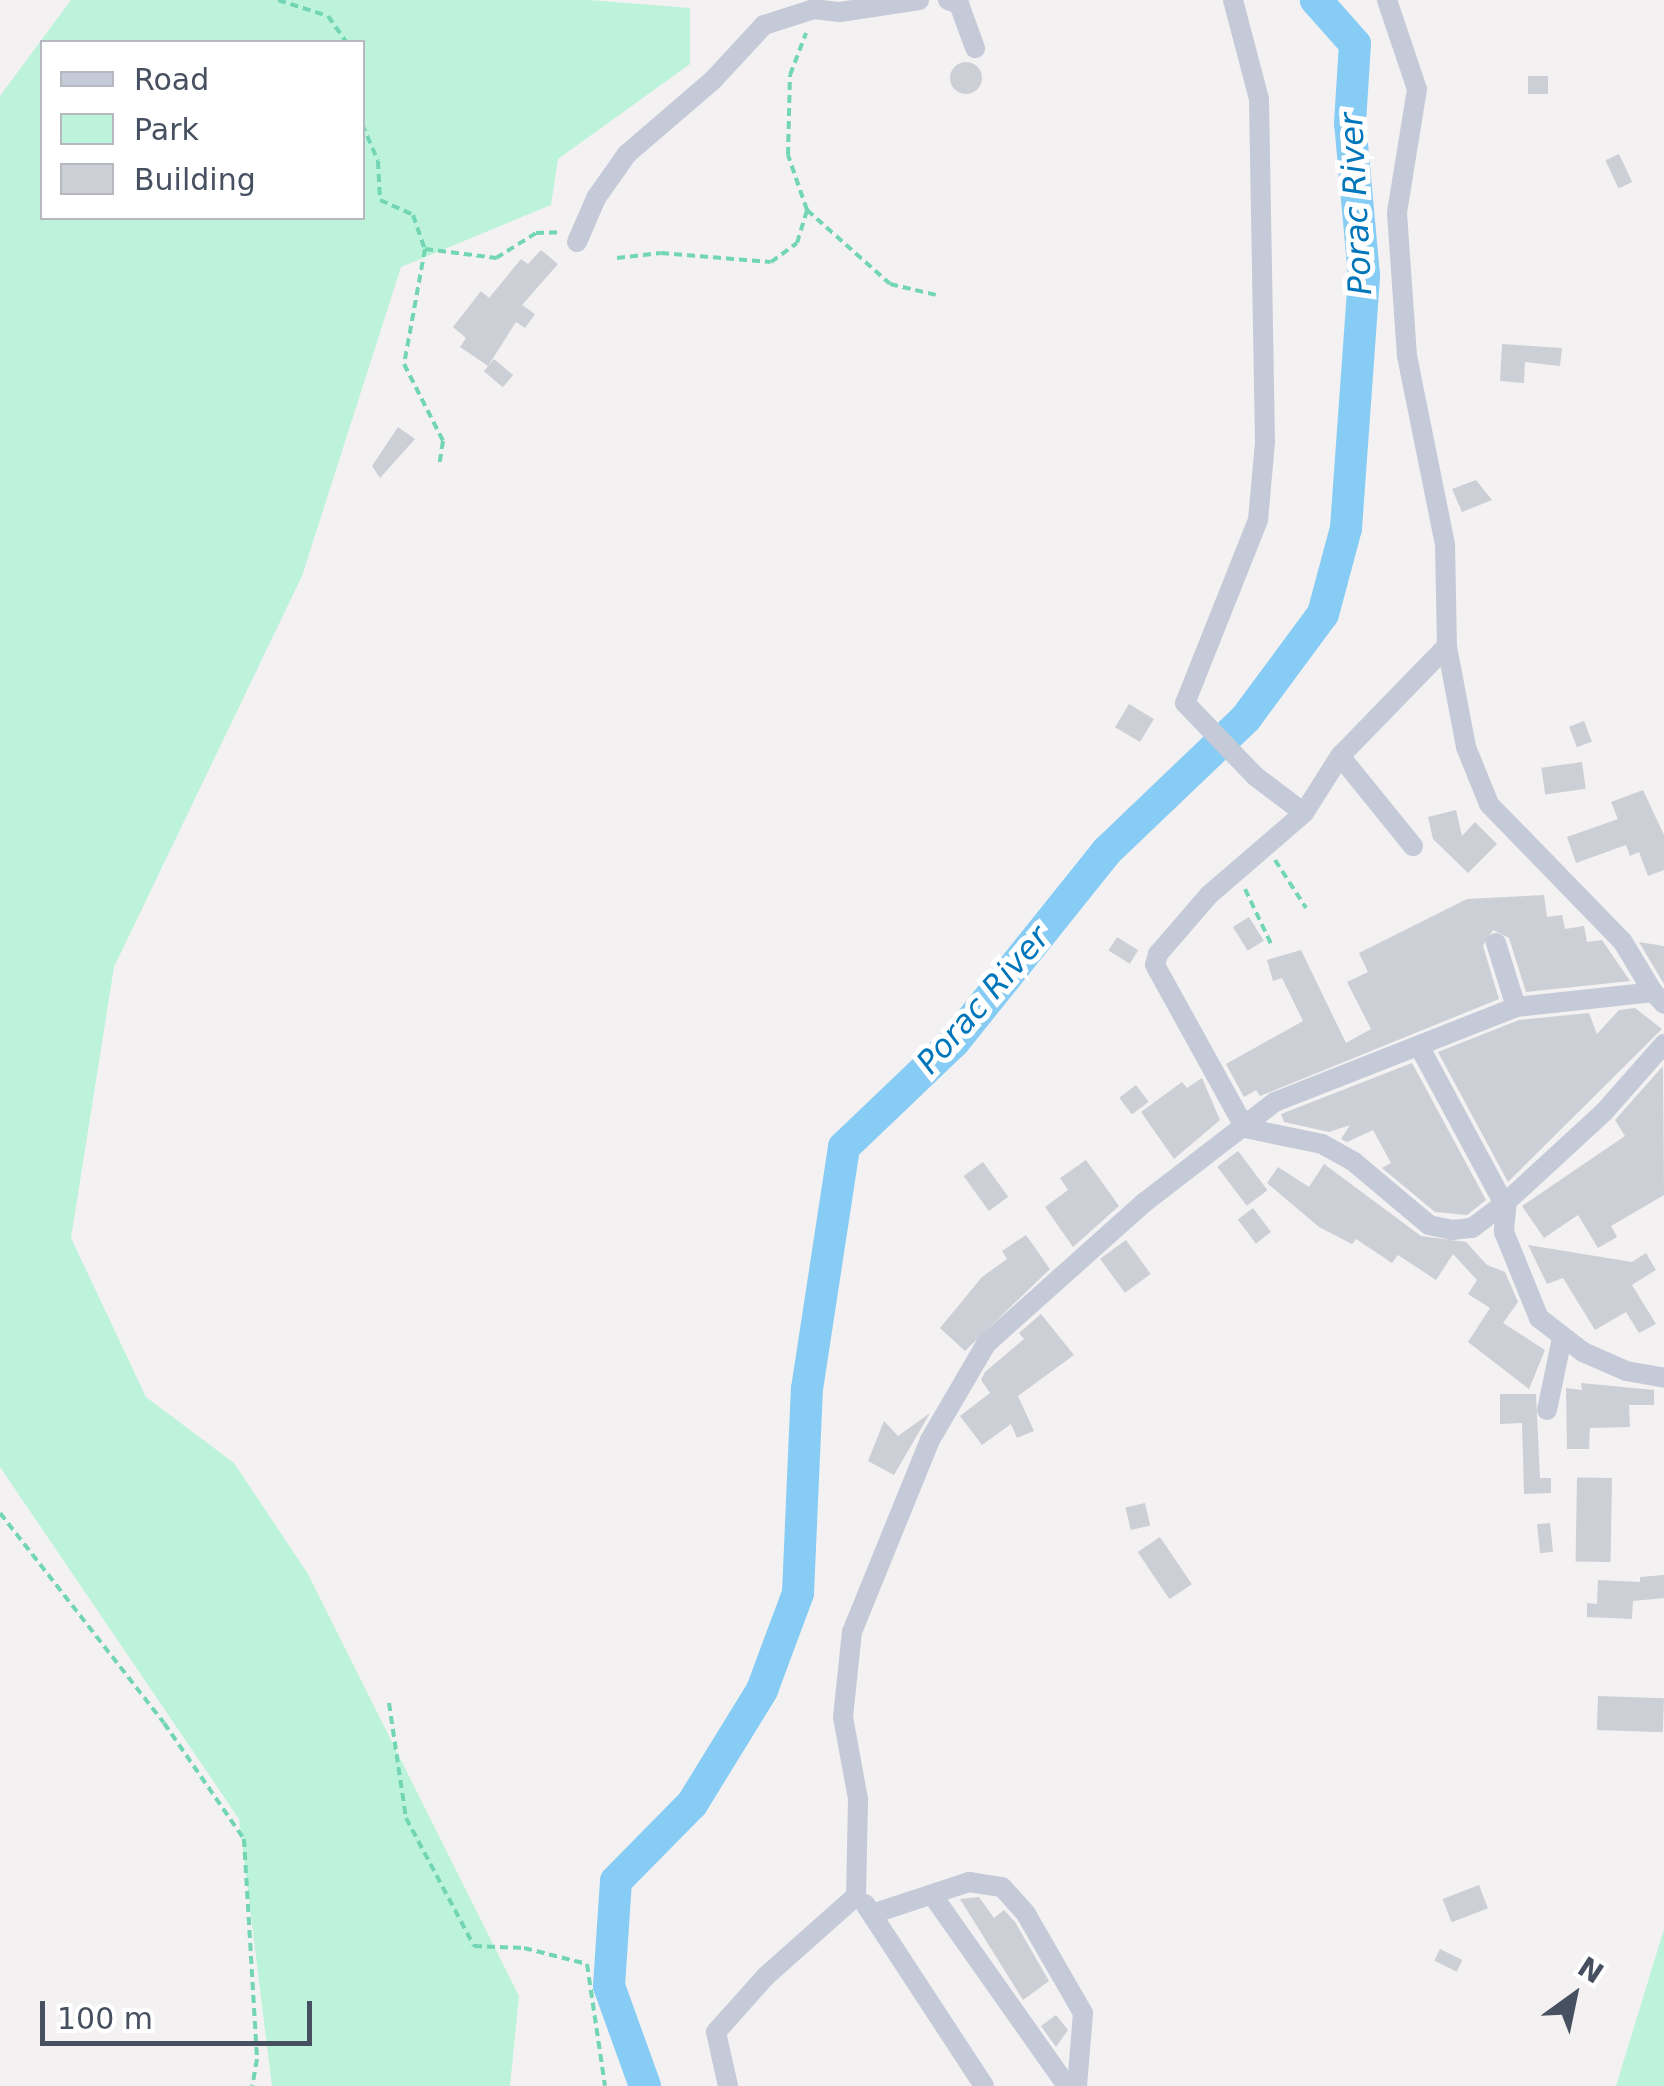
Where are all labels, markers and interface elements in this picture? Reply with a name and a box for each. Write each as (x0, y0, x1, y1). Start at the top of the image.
legend (40, 40, 365, 220)
text: Road (134, 62, 209, 97)
text: Park (134, 112, 199, 147)
water label: Porac River (1332, 112, 1380, 296)
text: Building (134, 162, 256, 197)
water label: Porac River (909, 919, 1057, 1081)
north arrow (1524, 1946, 1624, 2046)
text: N (1572, 1950, 1609, 1991)
scale bar (45, 1981, 318, 2043)
text: 100 m (57, 2001, 153, 2036)

